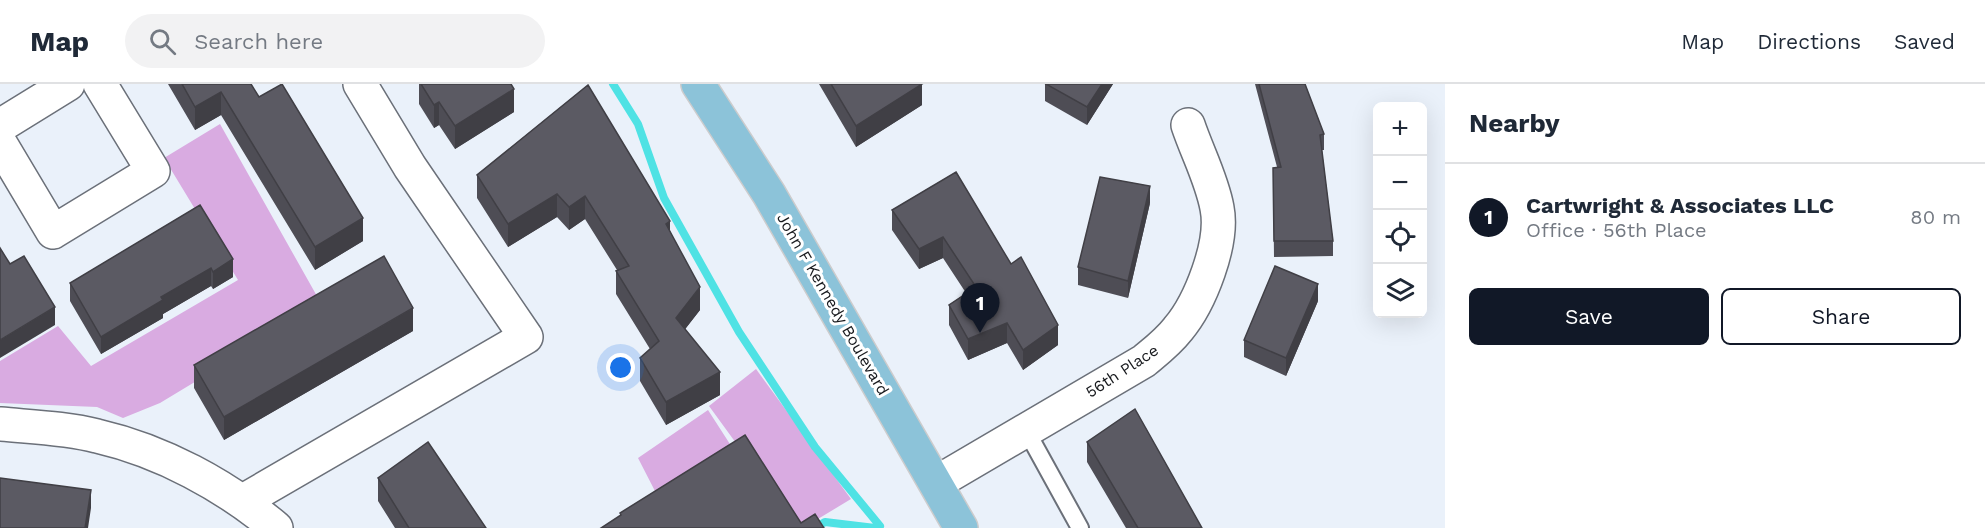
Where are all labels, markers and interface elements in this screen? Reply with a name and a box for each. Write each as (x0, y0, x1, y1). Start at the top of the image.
search box (125, 14, 545, 68)
text: Map (30, 25, 89, 58)
icon: search (146, 25, 179, 58)
text: Search here (194, 29, 323, 54)
text: Map (1681, 29, 1724, 54)
text: Directions (1757, 29, 1861, 54)
text: Saved (1894, 29, 1955, 54)
map controls (1373, 102, 1427, 318)
button: + (1373, 102, 1427, 156)
text: Nearby (1469, 108, 1560, 138)
button: − (1373, 156, 1427, 210)
text: Cartwright & Associates LLC (1526, 193, 1834, 218)
text: 1 (1484, 205, 1493, 229)
text: 80 m (1910, 205, 1961, 229)
street label: John F Kennedy Boulevard (773, 209, 893, 399)
button: locate (1373, 210, 1427, 264)
text: Office · 56th Place (1526, 218, 1707, 242)
button: layers (1373, 264, 1427, 318)
pin: 1 (960, 284, 1000, 333)
button: Save (1469, 288, 1709, 345)
button: Share (1721, 288, 1961, 345)
street label: 56th Place (1082, 340, 1162, 402)
your location (606, 353, 635, 382)

